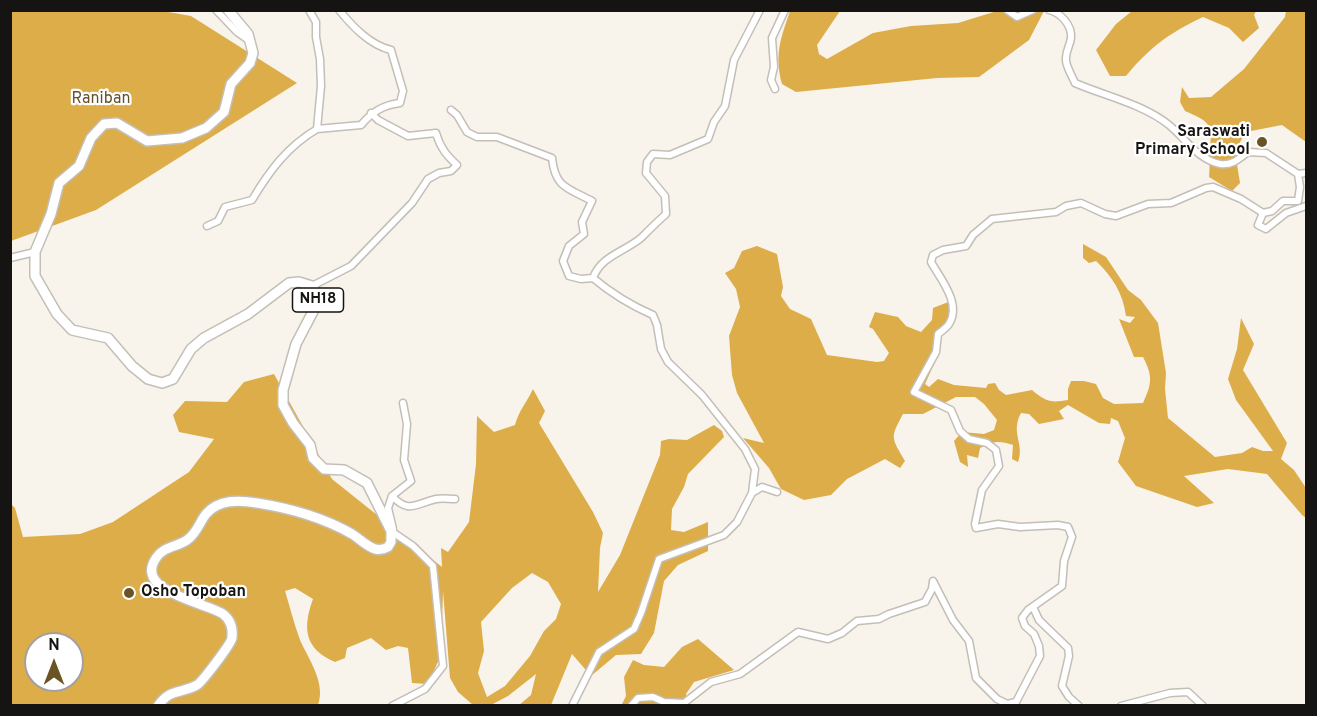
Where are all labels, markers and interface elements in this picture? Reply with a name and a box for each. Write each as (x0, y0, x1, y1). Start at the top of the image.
park label: Raniban (71, 90, 131, 110)
place label: Saraswati Primary School (1135, 123, 1250, 161)
marker: Saraswati Primary School (1255, 135, 1269, 149)
road number: NH18 (292, 288, 344, 312)
place label: Osho Topoban (141, 583, 246, 603)
marker: Osho Topoban (122, 586, 136, 600)
north arrow (24, 632, 84, 692)
text: N (48, 636, 60, 656)

